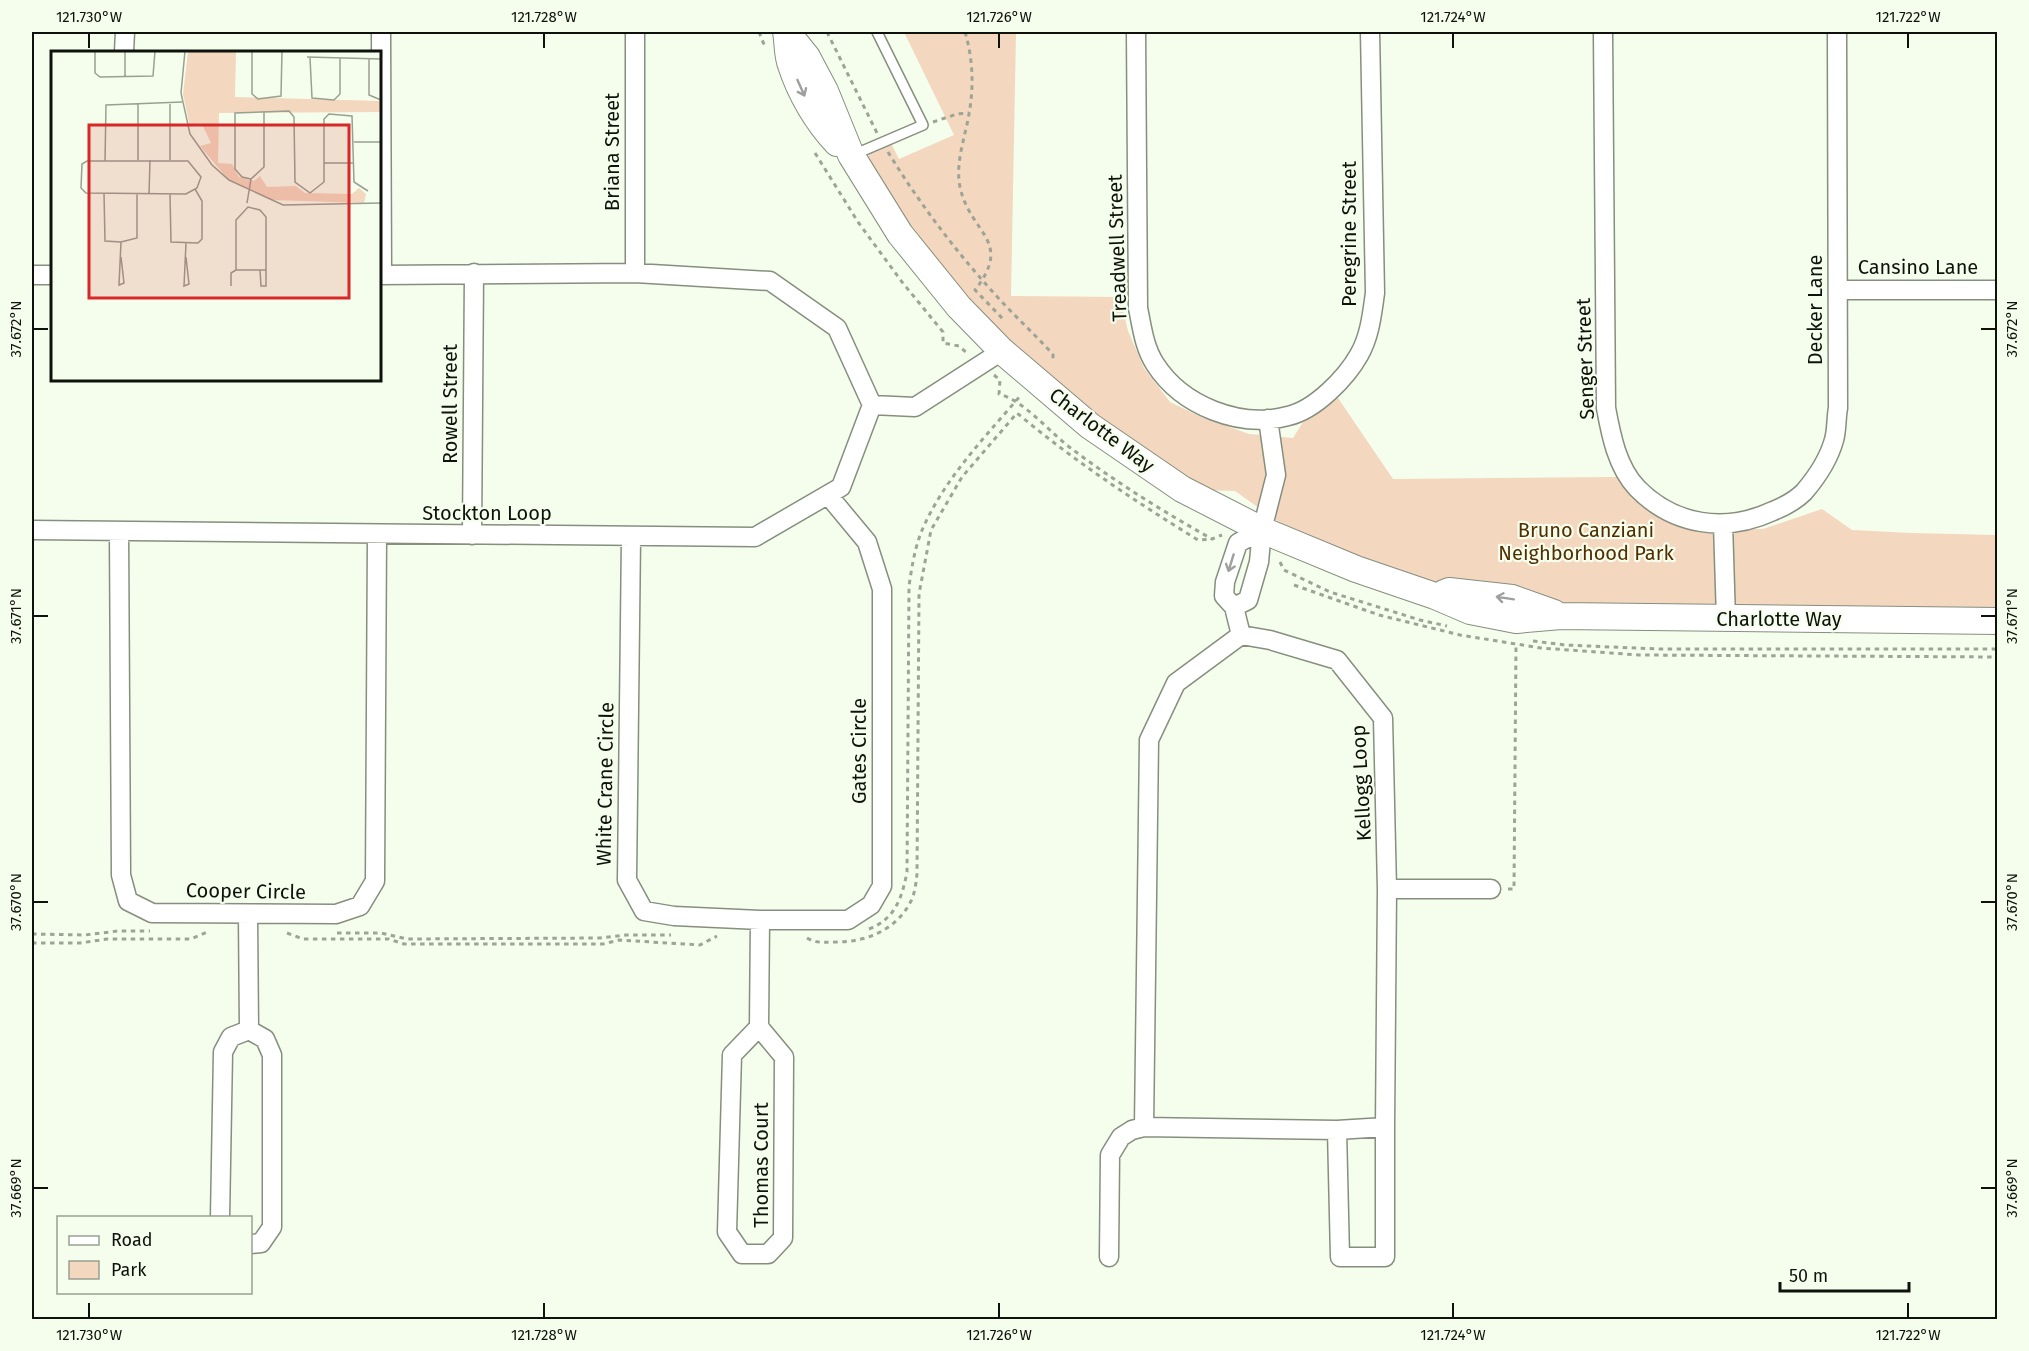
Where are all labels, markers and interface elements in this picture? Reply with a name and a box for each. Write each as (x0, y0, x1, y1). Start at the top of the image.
text: 121.730°W (56, 8, 123, 26)
text: 121.728°W (511, 8, 578, 26)
text: 121.726°W (966, 8, 1032, 26)
text: 121.724°W (1420, 8, 1486, 26)
text: 121.722°W (1875, 8, 1941, 26)
inset map (51, 51, 381, 381)
one-way arrow (796, 79, 807, 97)
street label: Briana Street (600, 92, 624, 211)
street label: Peregrine Street (1337, 160, 1361, 307)
street label: Treadwell Street (1102, 173, 1132, 322)
street label: Decker Lane (1803, 255, 1827, 365)
street label: Cansino Lane (1858, 255, 1978, 279)
street label: Senger Street (1571, 297, 1599, 420)
text: 37.672°N (7, 300, 25, 358)
text: 37.672°N (2003, 300, 2021, 358)
street label: Rowell Street (438, 343, 462, 464)
street label: Charlotte Way (1045, 383, 1159, 477)
street label: Stockton Loop (422, 501, 552, 525)
park label: Bruno Canziani Neighborhood Park (1498, 518, 1674, 565)
one-way arrow (1225, 553, 1236, 572)
text: 37.671°N (7, 588, 25, 644)
text: 37.671°N (2003, 588, 2021, 644)
one-way arrow (1496, 592, 1516, 603)
street label: Charlotte Way (1716, 607, 1842, 631)
street label: Gates Circle (847, 698, 871, 804)
street label: White Crane Circle (592, 702, 618, 866)
street label: Kellogg Loop (1346, 724, 1376, 842)
text: 37.670°N (7, 873, 25, 931)
text: 37.670°N (2003, 873, 2021, 931)
street label: Cooper Circle (186, 878, 306, 904)
street label: Thomas Court (749, 1102, 773, 1228)
text: 37.669°N (7, 1158, 25, 1218)
text: 37.669°N (2003, 1158, 2021, 1218)
legend (57, 1216, 252, 1294)
text: Road (111, 1229, 153, 1251)
scale bar (1780, 1255, 1909, 1293)
text: Park (111, 1259, 147, 1281)
text: 50 m (1789, 1265, 1828, 1287)
text: 121.730°W (56, 1326, 123, 1344)
text: 121.728°W (511, 1326, 578, 1344)
text: 121.726°W (966, 1326, 1032, 1344)
text: 121.724°W (1420, 1326, 1486, 1344)
text: 121.722°W (1875, 1326, 1941, 1344)

